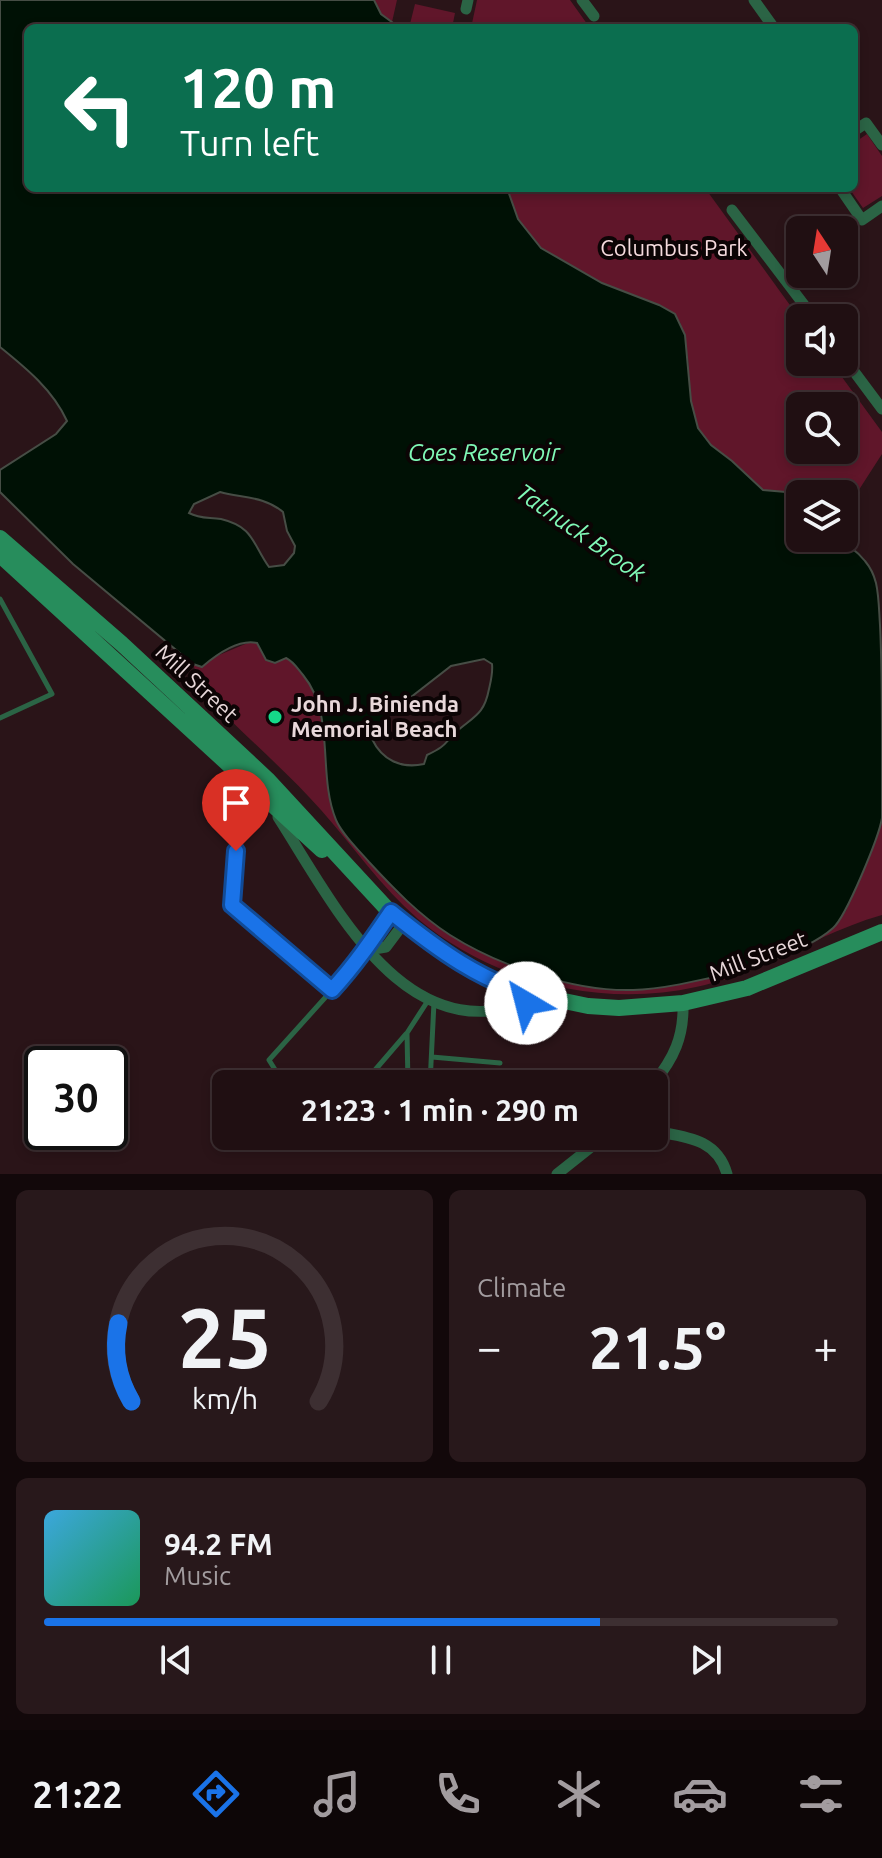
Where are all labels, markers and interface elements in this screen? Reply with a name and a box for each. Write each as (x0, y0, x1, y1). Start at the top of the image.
icon: left (48, 56, 152, 160)
text: 120 m (180, 56, 336, 119)
text: Turn left (180, 122, 319, 163)
north arrow (786, 216, 858, 288)
map controls (786, 216, 858, 552)
park label: Columbus Park (600, 235, 748, 260)
button: sound (786, 304, 858, 376)
button: search (786, 392, 858, 464)
water label: Coes Reservoir (408, 439, 561, 466)
water label: Tatnuck Brook (511, 478, 652, 587)
button: layers (786, 480, 858, 552)
street label: Mill Street (151, 639, 244, 727)
place label: John J. Binienda Memorial Beach (291, 691, 459, 741)
marker: John J. Binienda Memorial Beach (266, 708, 284, 726)
pin (202, 769, 270, 851)
icon: arrive (214, 781, 258, 825)
street label: Mill Street (706, 925, 810, 986)
position arrow (484, 961, 568, 1045)
speed limit sign: 30 (24, 1046, 128, 1150)
text: 21:23 · 1 min · 290 m (301, 1093, 579, 1127)
text: Climate (477, 1273, 566, 1302)
text: 25 (178, 1290, 271, 1384)
text: 21.5° (589, 1313, 726, 1380)
text: − (477, 1322, 502, 1371)
text: + (813, 1322, 838, 1371)
text: km/h (192, 1382, 258, 1414)
text: 94.2 FM (164, 1527, 273, 1561)
text: Music (164, 1561, 231, 1590)
icon: previous (154, 1638, 198, 1682)
icon: pause (419, 1638, 463, 1682)
icon: next (684, 1638, 728, 1682)
icon: directions (188, 1766, 244, 1822)
icon: music (309, 1766, 365, 1822)
icon: phone (430, 1766, 486, 1822)
icon: climate (551, 1766, 607, 1822)
icon: car (672, 1766, 728, 1822)
icon: filters (793, 1766, 849, 1822)
text: 21:22 (33, 1774, 123, 1815)

